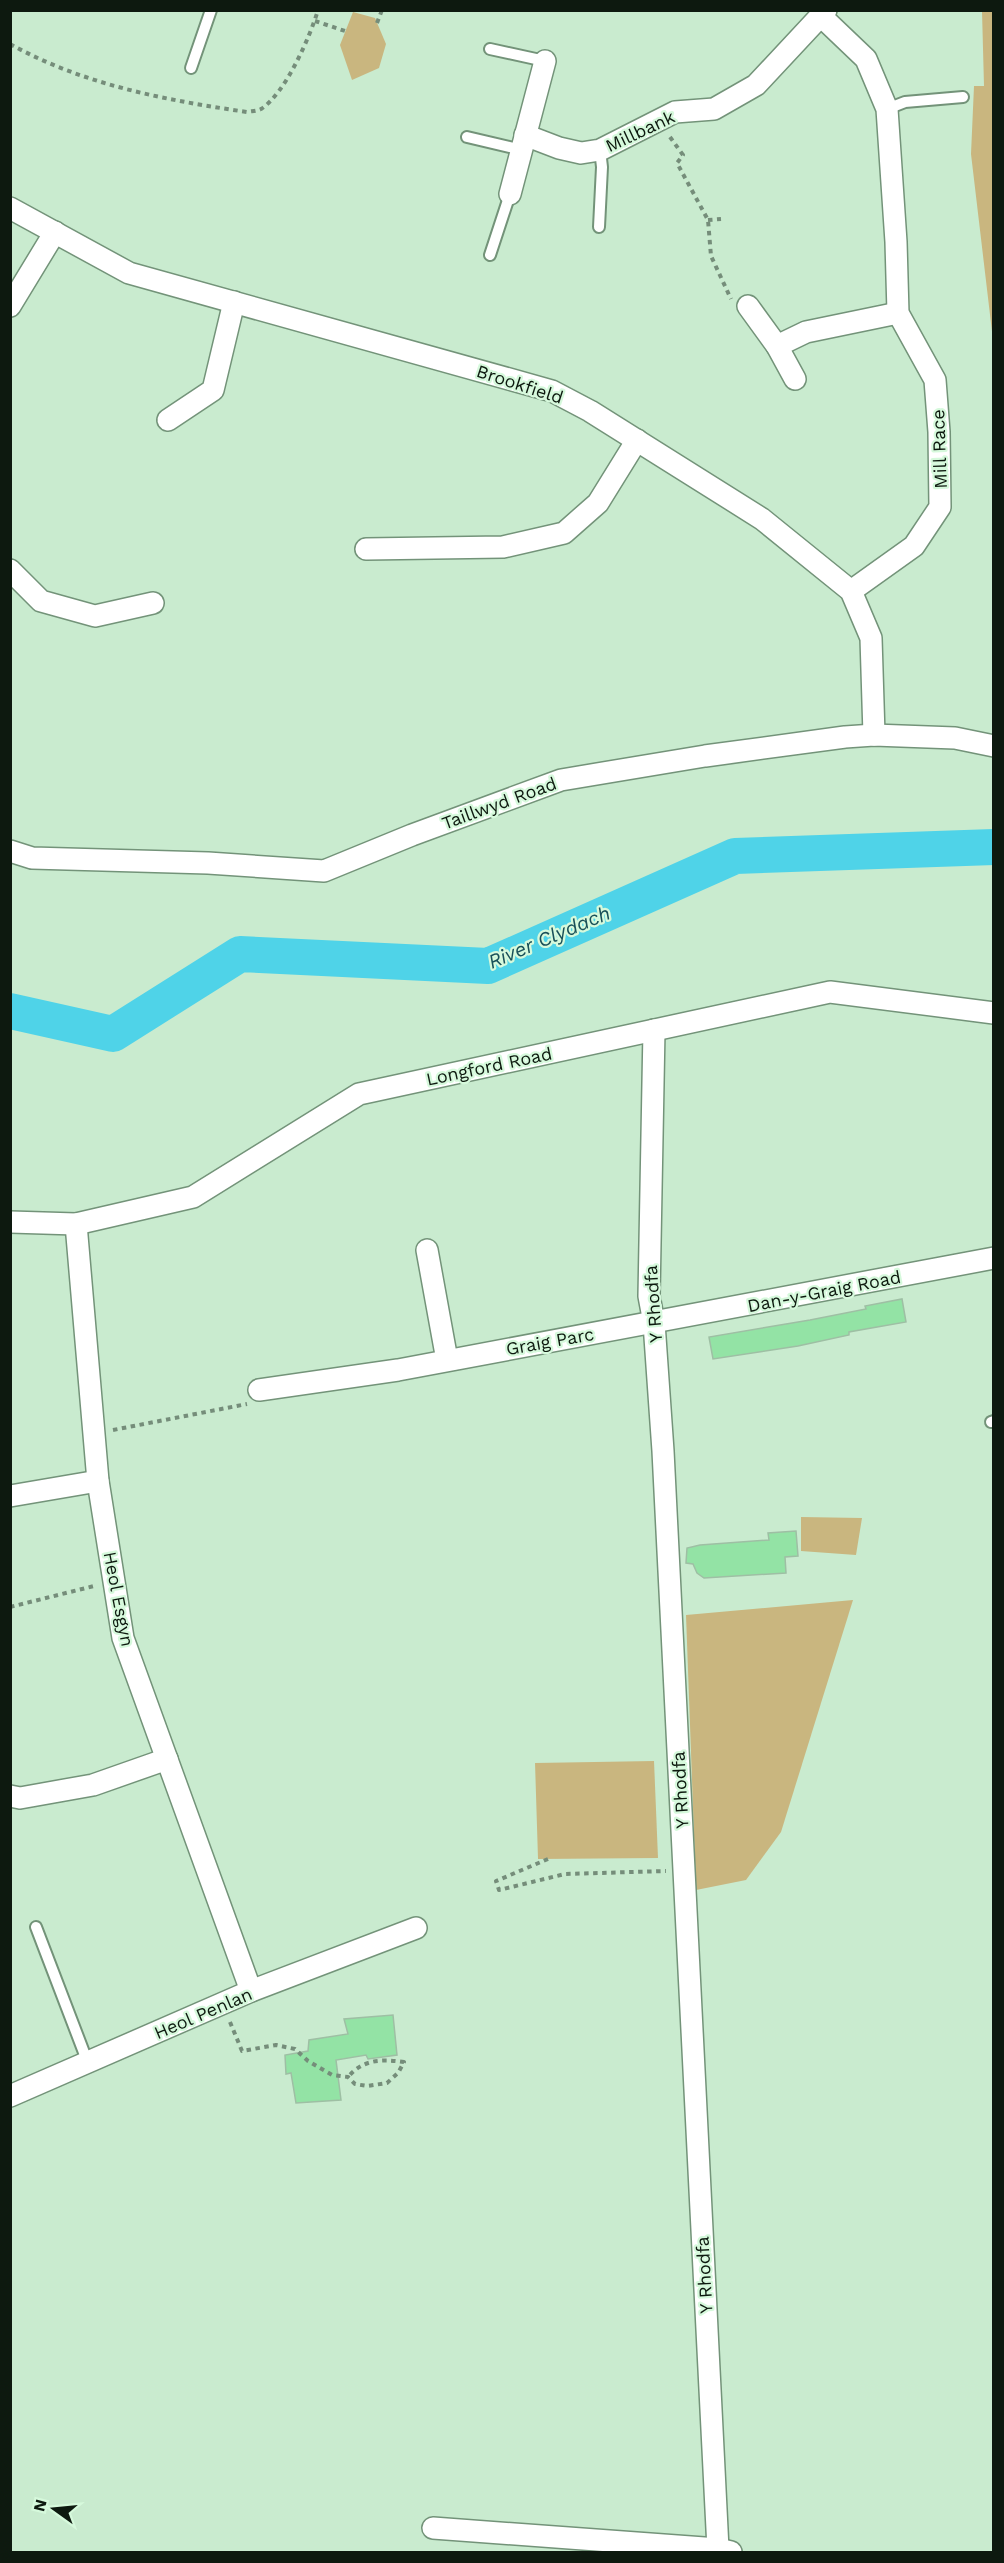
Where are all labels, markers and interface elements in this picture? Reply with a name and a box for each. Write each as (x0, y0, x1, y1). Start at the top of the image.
street label: Millbank (602, 106, 678, 156)
street label: Brookfield (474, 360, 566, 408)
street label: Mill Race (927, 409, 951, 489)
street label: Taillwyd Road (439, 773, 559, 833)
water label: River Clydach (484, 900, 614, 974)
street label: Longford Road (424, 1042, 554, 1090)
street label: Y Rhodfa (640, 1265, 666, 1343)
street label: Dan-y-Graig Road (746, 1266, 902, 1316)
street label: Graig Parc (504, 1323, 596, 1359)
street label: Heol Esgyn (100, 1550, 138, 1648)
street label: Y Rhodfa (667, 1751, 693, 1829)
street label: Heol Penlan (151, 1983, 255, 2043)
street label: Y Rhodfa (691, 2236, 717, 2314)
north arrow (24, 2479, 84, 2539)
text: N (29, 2497, 51, 2513)

